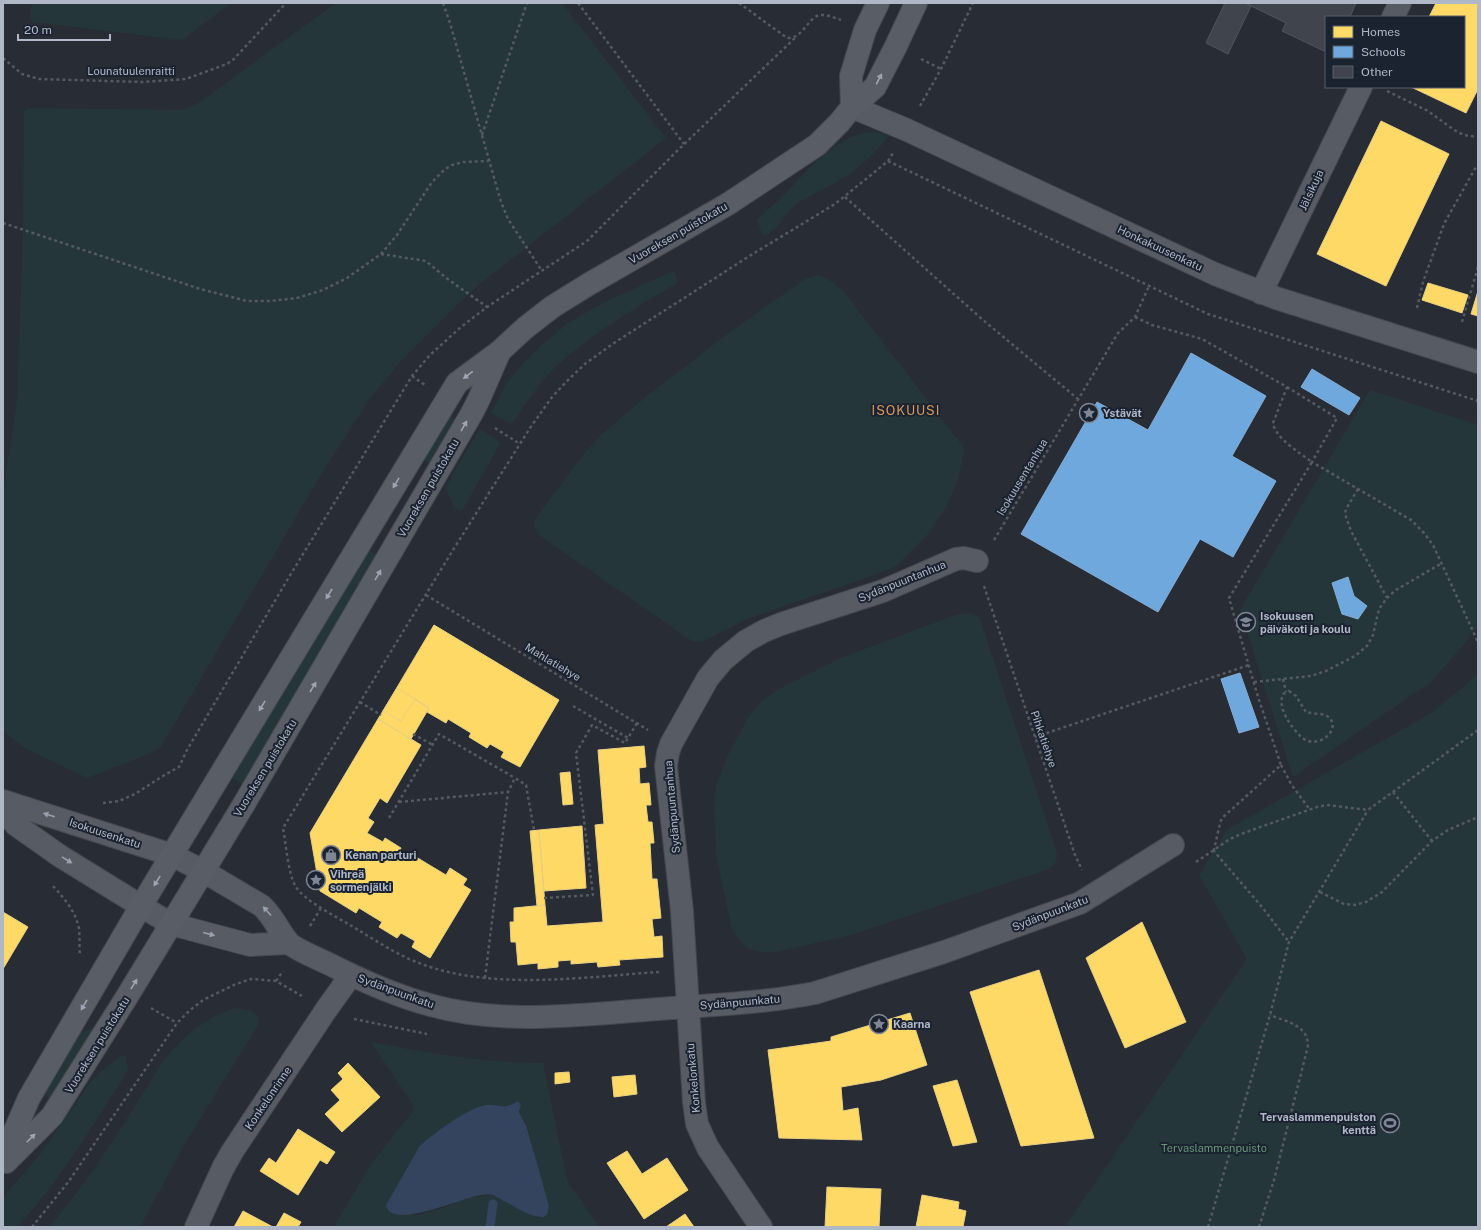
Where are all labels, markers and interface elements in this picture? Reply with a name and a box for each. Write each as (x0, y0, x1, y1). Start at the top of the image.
scale bar (18, 16, 110, 42)
legend (1325, 16, 1465, 88)
text: 20 m (24, 23, 52, 37)
text: Homes (1361, 25, 1400, 39)
text: Schools (1361, 45, 1406, 59)
street label: Lounatuulenraitti (87, 65, 175, 77)
text: Other (1361, 65, 1393, 79)
one-way arrow (875, 74, 882, 85)
street label: Jälsikuja (1296, 168, 1326, 212)
street label: Vuoreksen puistokatu (627, 200, 729, 266)
street label: Honkakuusenkatu (1116, 223, 1204, 273)
one-way arrow (462, 371, 473, 380)
place icon: Ystävät (1078, 402, 1100, 424)
district label: ISOKUUSI (872, 403, 940, 418)
place label: Ystävät (1103, 407, 1142, 419)
one-way arrow (461, 420, 468, 432)
street label: Vuoreksen puistokatu (395, 437, 461, 539)
street label: Isokuusentanhua (994, 437, 1050, 517)
one-way arrow (392, 478, 400, 488)
street label: Sydänpuuntanhua (857, 558, 947, 604)
one-way arrow (375, 569, 382, 581)
one-way arrow (325, 589, 333, 599)
place label: Isokuusen päiväkoti ja koulu (1260, 610, 1351, 635)
school or university icon: Isokuusen päiväkoti ja koulu (1235, 611, 1257, 633)
street label: Mahlatiehye (523, 641, 583, 683)
one-way arrow (309, 681, 316, 693)
one-way arrow (259, 700, 266, 712)
street label: Pihkatiehye (1029, 709, 1059, 769)
street label: Vuoreksen puistokatu (231, 717, 299, 819)
street label: Sydänpuuntanhua (662, 760, 682, 854)
one-way arrow (42, 812, 54, 818)
street label: Isokuusenkatu (68, 816, 142, 850)
shop icon: Kenan parturi (320, 844, 342, 866)
place label: Kenan parturi (345, 849, 417, 861)
one-way arrow (61, 856, 72, 864)
place label: Vihreä sormenjälki (330, 868, 392, 893)
place icon: Vihreä sormenjälki (305, 869, 327, 891)
one-way arrow (153, 875, 160, 887)
street label: Sydänpuunkatu (1010, 893, 1090, 933)
one-way arrow (263, 907, 272, 916)
one-way arrow (203, 931, 215, 937)
street label: Sydänpuunkatu (356, 972, 436, 1010)
one-way arrow (131, 978, 138, 990)
street label: Sydänpuunkatu (699, 993, 781, 1011)
street label: Vuoreksen puistokatu (62, 995, 132, 1095)
one-way arrow (80, 999, 87, 1011)
place icon: Kaarna (868, 1013, 890, 1035)
place label: Kaarna (893, 1018, 930, 1030)
street label: Konkelonkatu (684, 1043, 702, 1113)
street label: Konkelonrinne (242, 1064, 294, 1132)
place label: Tervaslammenpuiston kenttä (1260, 1111, 1376, 1136)
sports icon: Tervaslammenpuiston kenttä (1379, 1112, 1401, 1134)
one-way arrow (26, 1133, 36, 1143)
park label: Tervaslammenpuisto (1161, 1142, 1267, 1154)

